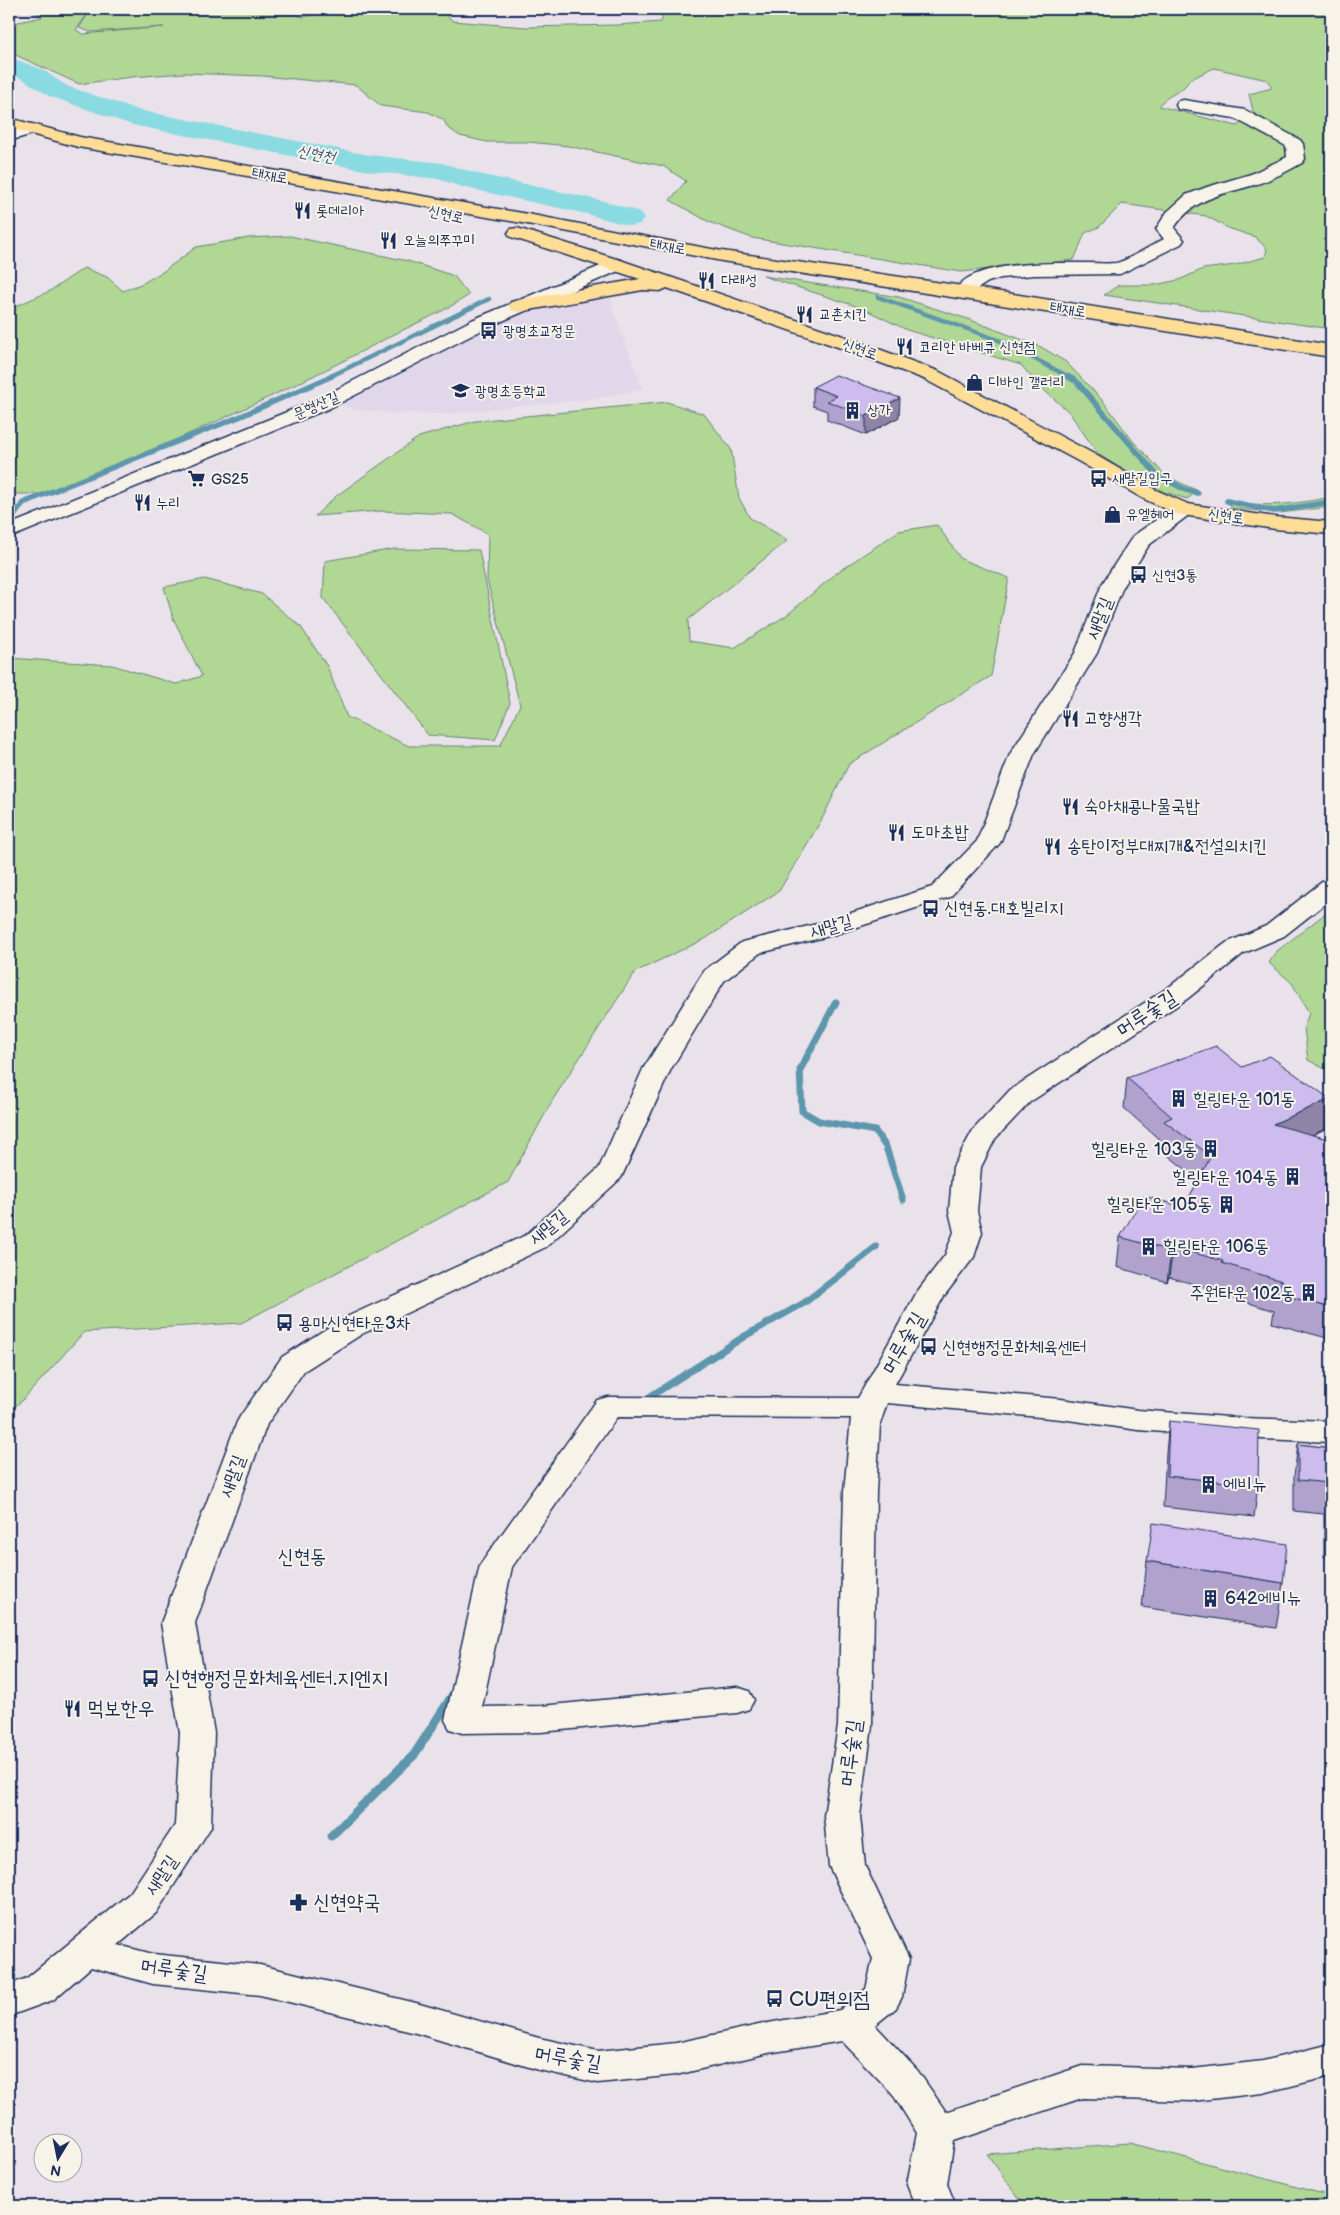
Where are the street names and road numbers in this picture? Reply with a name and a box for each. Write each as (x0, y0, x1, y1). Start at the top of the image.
street label: 태재로 (250, 163, 289, 188)
street label: 신현로 (426, 201, 466, 228)
street label: 태재로 (648, 234, 687, 259)
street label: 태재로 (1049, 297, 1087, 322)
street label: 신현로 (840, 334, 880, 365)
street label: 문형산길 (290, 387, 342, 424)
street label: 신현로 (1207, 505, 1245, 528)
street label: 새말길 (1082, 594, 1117, 642)
street label: 새말길 (807, 910, 855, 943)
street label: 머루숯길 (1111, 984, 1182, 1042)
street label: 새말길 (525, 1205, 572, 1249)
street label: 머루숯길 (876, 1308, 931, 1379)
street label: 새말길 (215, 1452, 250, 1500)
street label: 머루숯길 (834, 1718, 867, 1788)
street label: 새말길 (141, 1851, 183, 1899)
street label: 머루숯길 (139, 1952, 209, 1987)
street label: 머루숯길 (532, 2040, 603, 2077)

